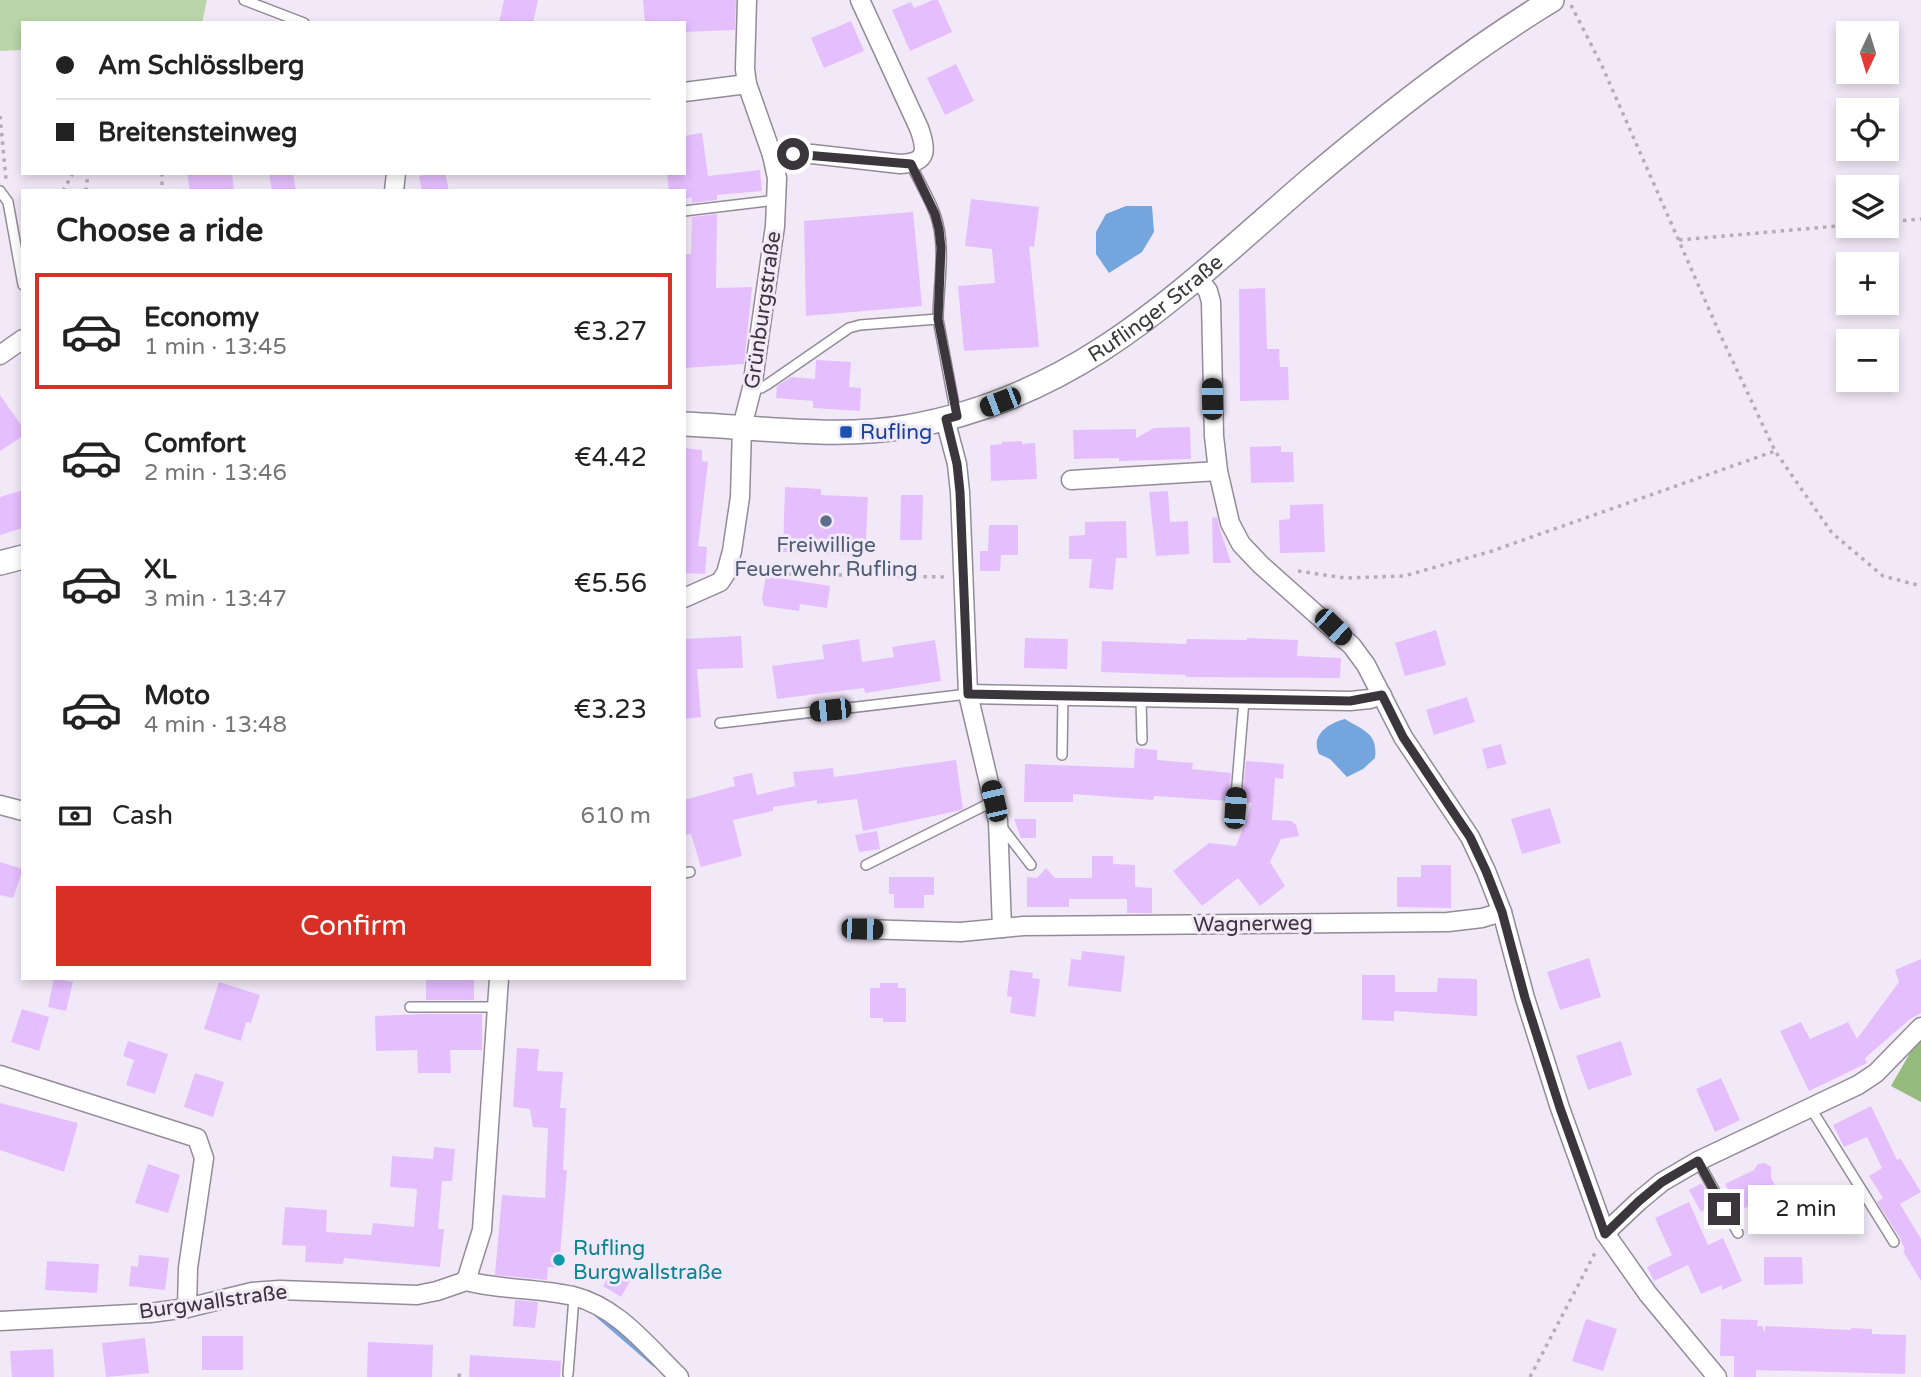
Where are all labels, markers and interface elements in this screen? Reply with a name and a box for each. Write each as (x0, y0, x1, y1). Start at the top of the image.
north arrow (1836, 21, 1899, 84)
map controls (1836, 21, 1899, 392)
text: Am Schlösslberg (98, 50, 304, 81)
button: locate (1836, 98, 1899, 161)
text: Breitensteinweg (98, 117, 297, 148)
route start (777, 138, 809, 170)
button: layers (1836, 175, 1899, 238)
text: Choose a ride (56, 212, 263, 250)
street label: Grünburgstraße (740, 229, 786, 390)
street label: Ruflinger Straße (1083, 249, 1228, 367)
button: + (1836, 252, 1899, 315)
icon: car (60, 300, 123, 363)
text: Economy (144, 302, 259, 333)
text: €3.27 (574, 316, 647, 347)
button: − (1836, 329, 1899, 392)
text: 1 min · 13:45 (144, 333, 287, 361)
car (1202, 378, 1223, 420)
car (977, 385, 1024, 419)
place label: Rufling (860, 420, 932, 445)
marker: Rufling (838, 424, 854, 440)
icon: car (60, 426, 123, 489)
text: Comfort (144, 428, 246, 459)
text: €4.42 (574, 442, 647, 473)
text: 2 min · 13:46 (144, 459, 287, 487)
marker: Freiwillige Feuerwehr Rufling (818, 513, 834, 529)
place label: Freiwillige Feuerwehr Rufling (734, 533, 918, 582)
icon: car (60, 552, 123, 615)
text: XL (144, 554, 176, 585)
text: €5.56 (574, 568, 647, 599)
text: 3 min · 13:47 (144, 585, 287, 613)
car (1311, 605, 1356, 649)
icon: car (60, 678, 123, 741)
text: Moto (144, 680, 210, 711)
text: €3.23 (574, 694, 647, 725)
car (809, 697, 852, 723)
text: 4 min · 13:48 (144, 711, 287, 739)
car (980, 778, 1009, 824)
car (1224, 786, 1247, 830)
icon: cash (56, 797, 94, 835)
text: Cash (112, 800, 173, 831)
text: 610 m (581, 802, 651, 830)
button: Confirm (56, 886, 651, 966)
street label: Wagnerweg (1193, 910, 1313, 938)
car (841, 918, 884, 940)
callout: 2 min (1748, 1184, 1864, 1234)
route end (1708, 1193, 1740, 1225)
text: 2 min (1775, 1195, 1837, 1223)
place label: Rufling Burgwallstraße (573, 1236, 723, 1285)
marker: Rufling Burgwallstraße (551, 1252, 567, 1268)
street label: Burgwallstraße (137, 1279, 289, 1325)

